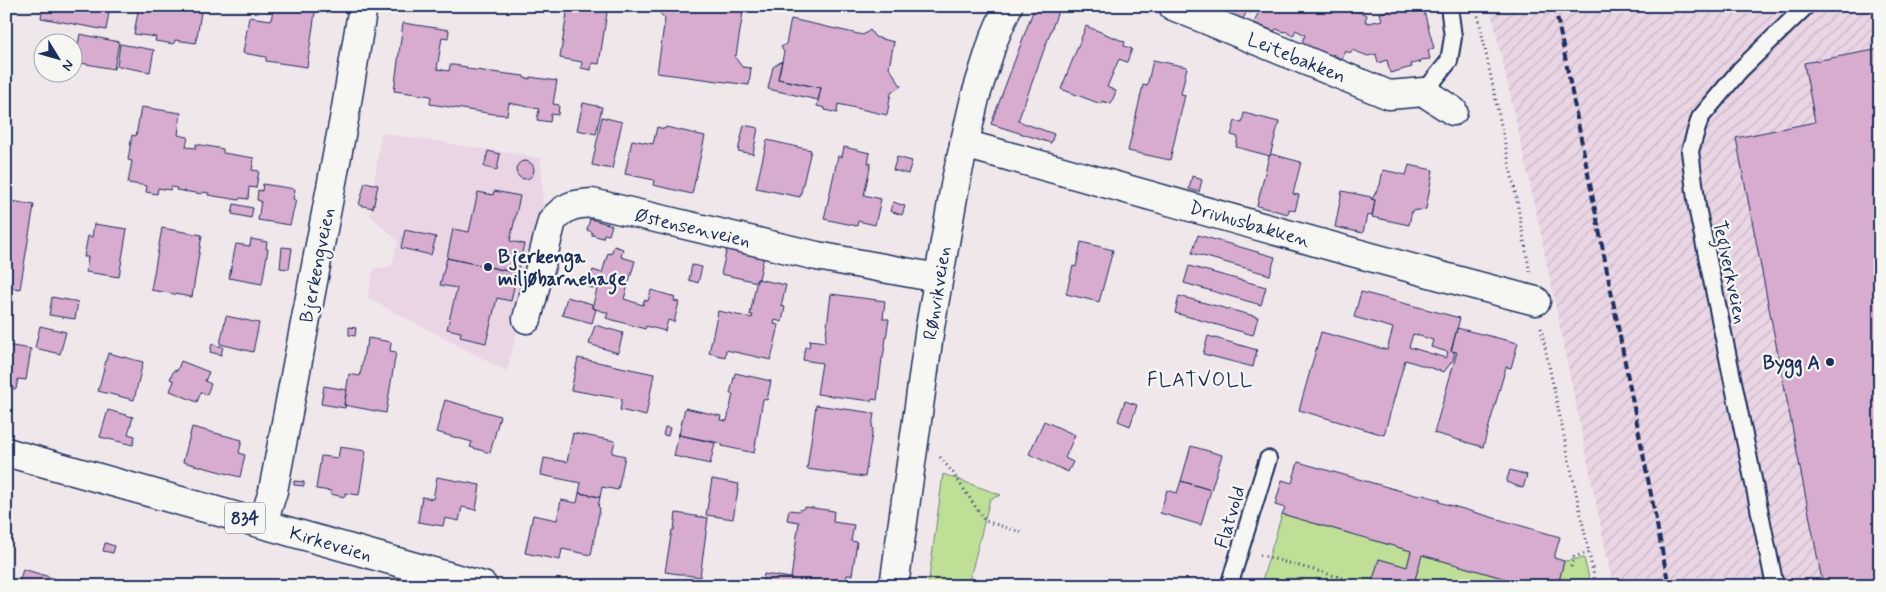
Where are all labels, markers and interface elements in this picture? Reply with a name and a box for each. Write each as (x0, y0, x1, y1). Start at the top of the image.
street label: Leitebakken (1243, 27, 1349, 89)
north arrow (32, 32, 82, 82)
text: N (58, 56, 78, 74)
street label: Drivhusbakken (1186, 195, 1313, 254)
street label: Østensenveien (633, 203, 753, 254)
street label: Bjerkengveien (294, 206, 343, 325)
street label: Teglverkveien (1703, 218, 1753, 327)
place label: Bjerkenga miljøbarnehage (498, 245, 627, 295)
street label: Rønvikveien (918, 245, 957, 342)
marker: Bjerkenga miljøbarnehage (482, 261, 494, 273)
place label: Bygg A (1763, 351, 1820, 379)
marker: Bygg A (1824, 356, 1836, 368)
district label: FLATVOLL (1147, 367, 1253, 394)
street label: Flatvold (1209, 483, 1252, 552)
road number: 834 (225, 502, 265, 534)
street label: Kirkeveien (287, 521, 375, 568)

